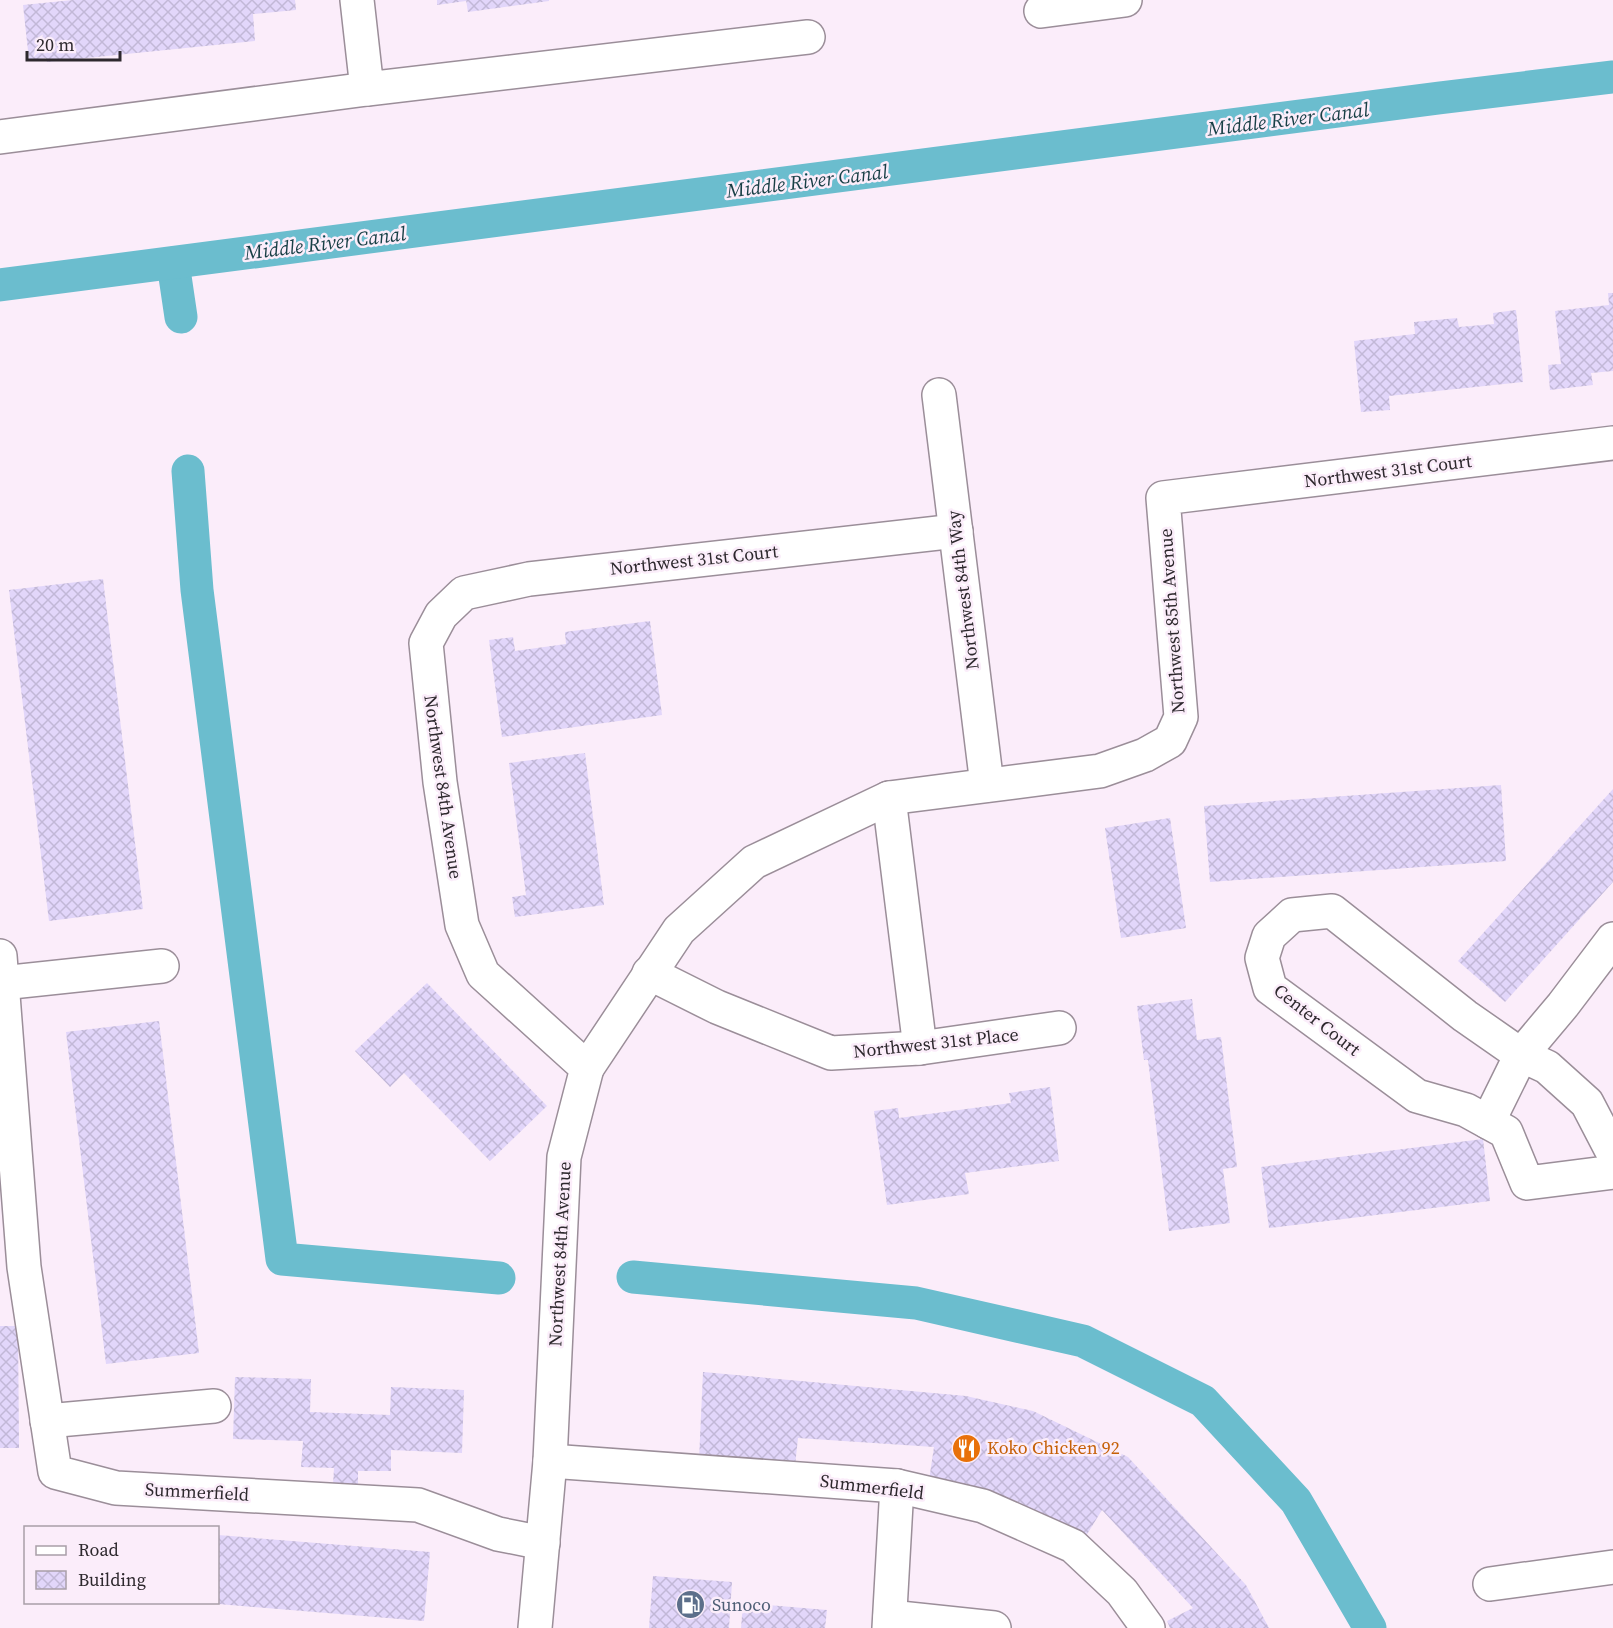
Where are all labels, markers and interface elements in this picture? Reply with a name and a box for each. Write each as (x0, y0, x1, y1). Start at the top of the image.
scale bar (27, 24, 120, 62)
text: 20 m (36, 32, 74, 57)
water label: Middle River Canal (1205, 95, 1371, 143)
water label: Middle River Canal (724, 157, 890, 205)
water label: Middle River Canal (242, 219, 408, 267)
street label: Northwest 31st Court (1303, 448, 1473, 493)
street label: Northwest 84th Way (940, 508, 985, 671)
street label: Northwest 85th Avenue (1153, 528, 1190, 714)
street label: Northwest 31st Court (609, 538, 779, 581)
street label: Northwest 84th Avenue (418, 693, 469, 880)
street label: Center Court (1269, 978, 1366, 1061)
street label: Northwest 31st Place (852, 1021, 1020, 1064)
street label: Northwest 84th Avenue (542, 1161, 577, 1347)
restaurant icon: Koko Chicken 92 (950, 1432, 982, 1464)
place label: Koko Chicken 92 (987, 1435, 1120, 1460)
street label: Summerfield (819, 1468, 925, 1505)
street label: Summerfield (144, 1476, 250, 1507)
legend (24, 1526, 219, 1604)
text: Road (78, 1537, 119, 1562)
text: Building (78, 1567, 146, 1592)
fuel station icon: Sunoco (675, 1589, 707, 1621)
place label: Sunoco (712, 1592, 771, 1617)

